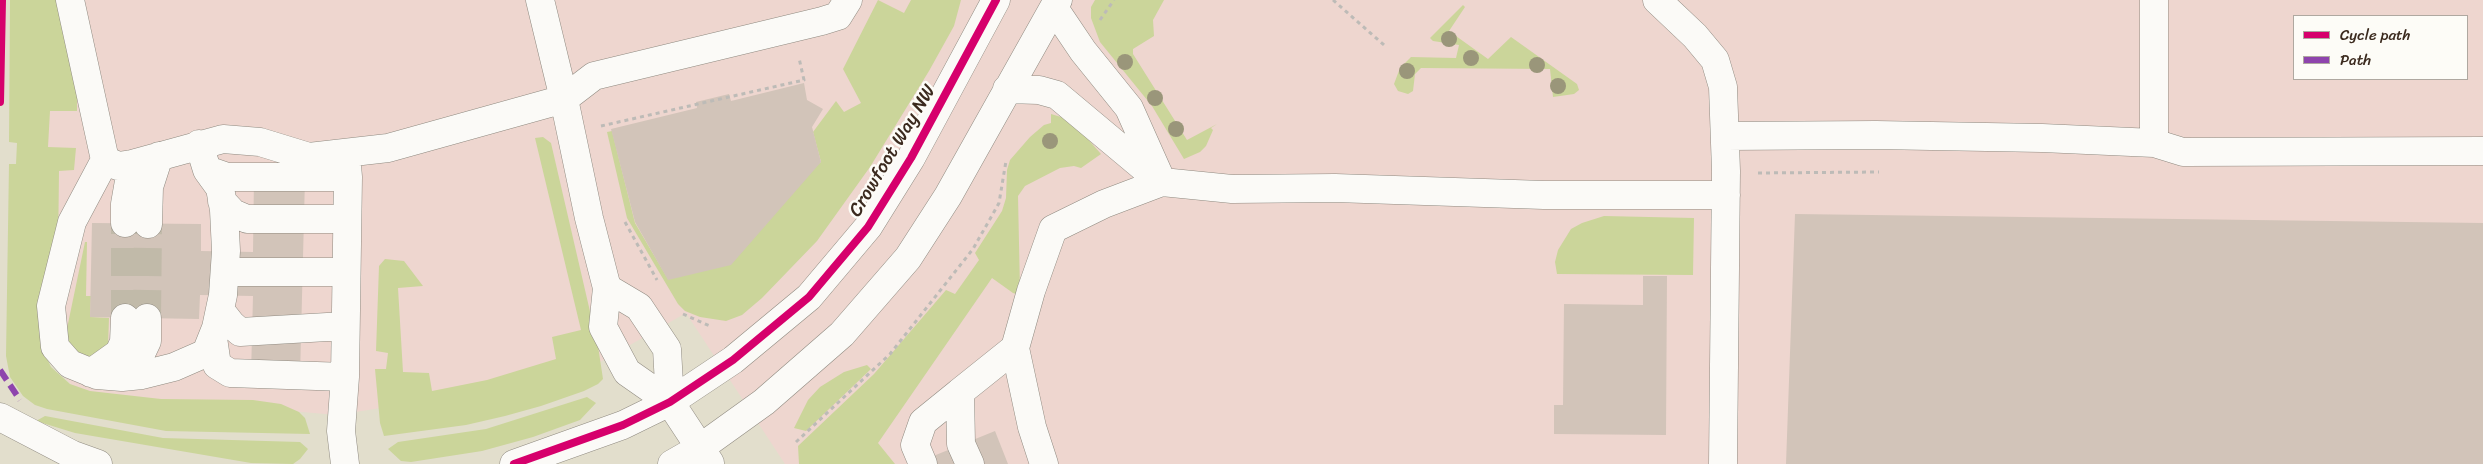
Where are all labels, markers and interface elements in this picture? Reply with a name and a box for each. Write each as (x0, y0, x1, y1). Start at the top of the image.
legend (2293, 15, 2468, 80)
text: Cycle path (2340, 22, 2410, 48)
text: Path (2340, 47, 2371, 73)
street label: Crowfoot Way NW (845, 81, 941, 221)

